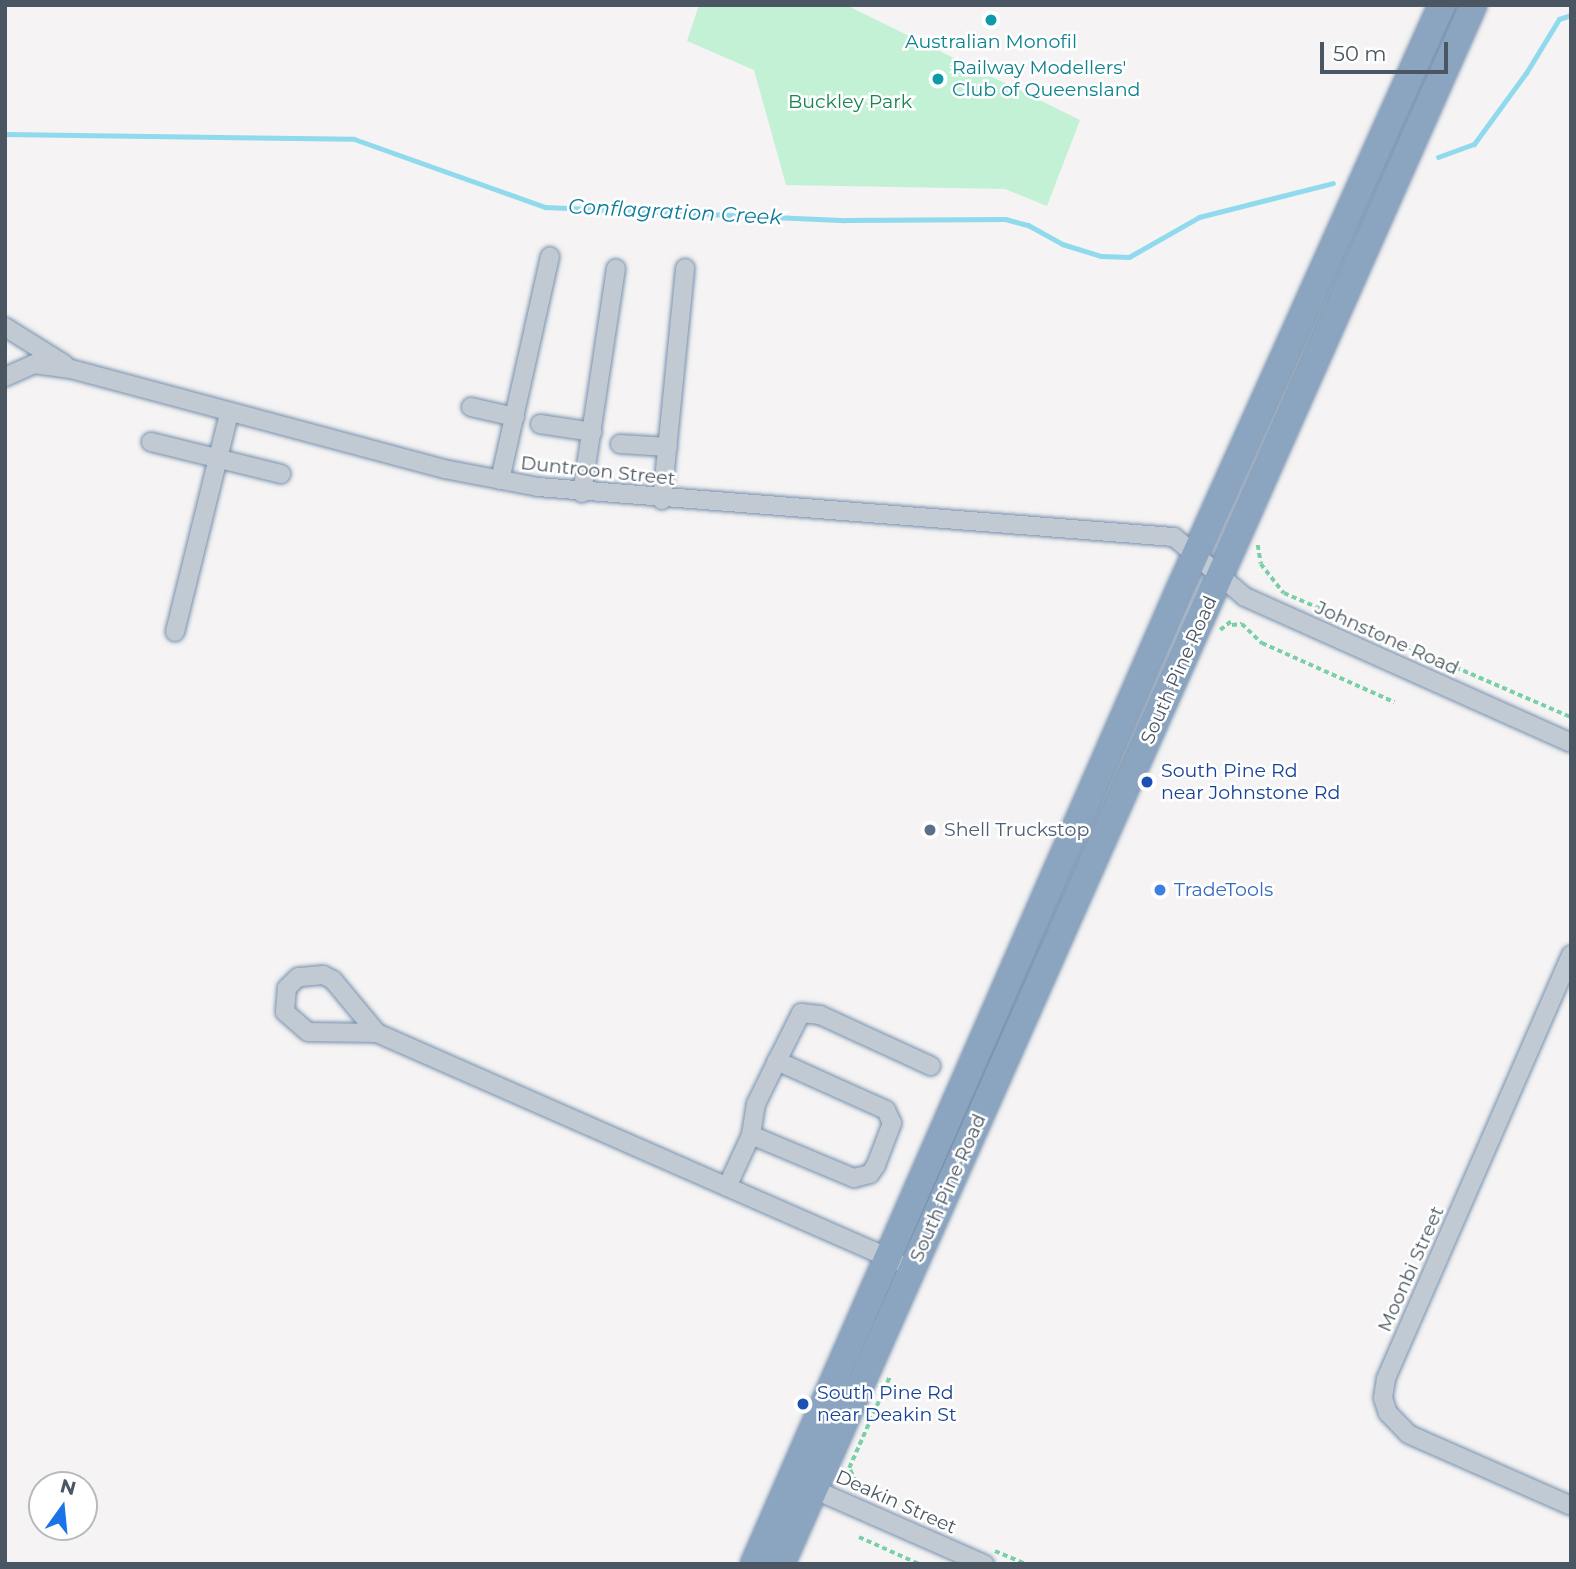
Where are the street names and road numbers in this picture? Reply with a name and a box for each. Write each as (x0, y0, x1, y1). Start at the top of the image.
street label: Duntroon Street (519, 452, 677, 490)
street label: South Pine Road (1136, 592, 1222, 748)
street label: Johnstone Road (1312, 596, 1462, 680)
street label: South Pine Road (905, 1110, 991, 1266)
street label: Moonbi Street (1373, 1203, 1449, 1335)
street label: Deakin Street (832, 1465, 960, 1539)

